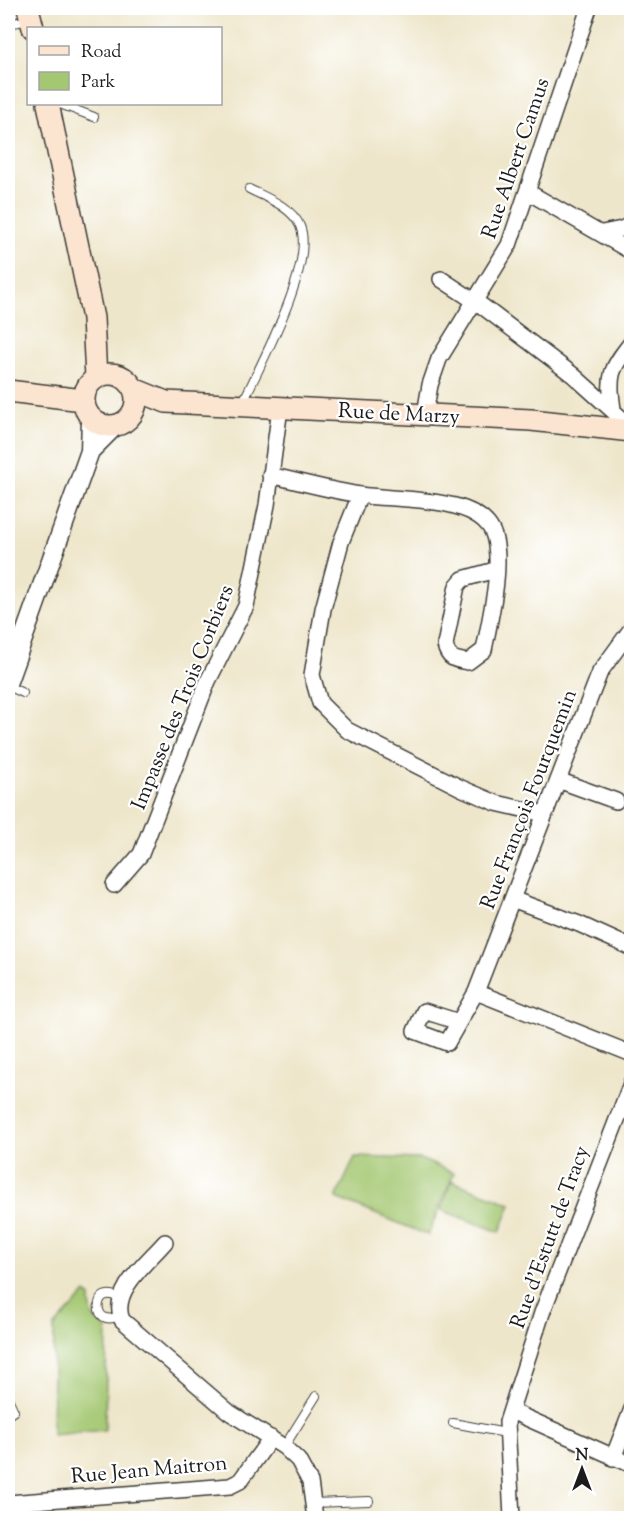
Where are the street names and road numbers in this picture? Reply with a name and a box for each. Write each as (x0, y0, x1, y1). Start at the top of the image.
street label: Rue Albert Camus (475, 74, 559, 243)
street label: Rue de Marzy (337, 397, 461, 433)
street label: Impasse des Trois Corbiers (125, 581, 243, 815)
street label: Rue François Fourquemin (474, 685, 586, 914)
street label: Rue d'Estutt de Tracy (504, 1142, 598, 1333)
street label: Rue Jean Maitron (70, 1449, 229, 1493)

